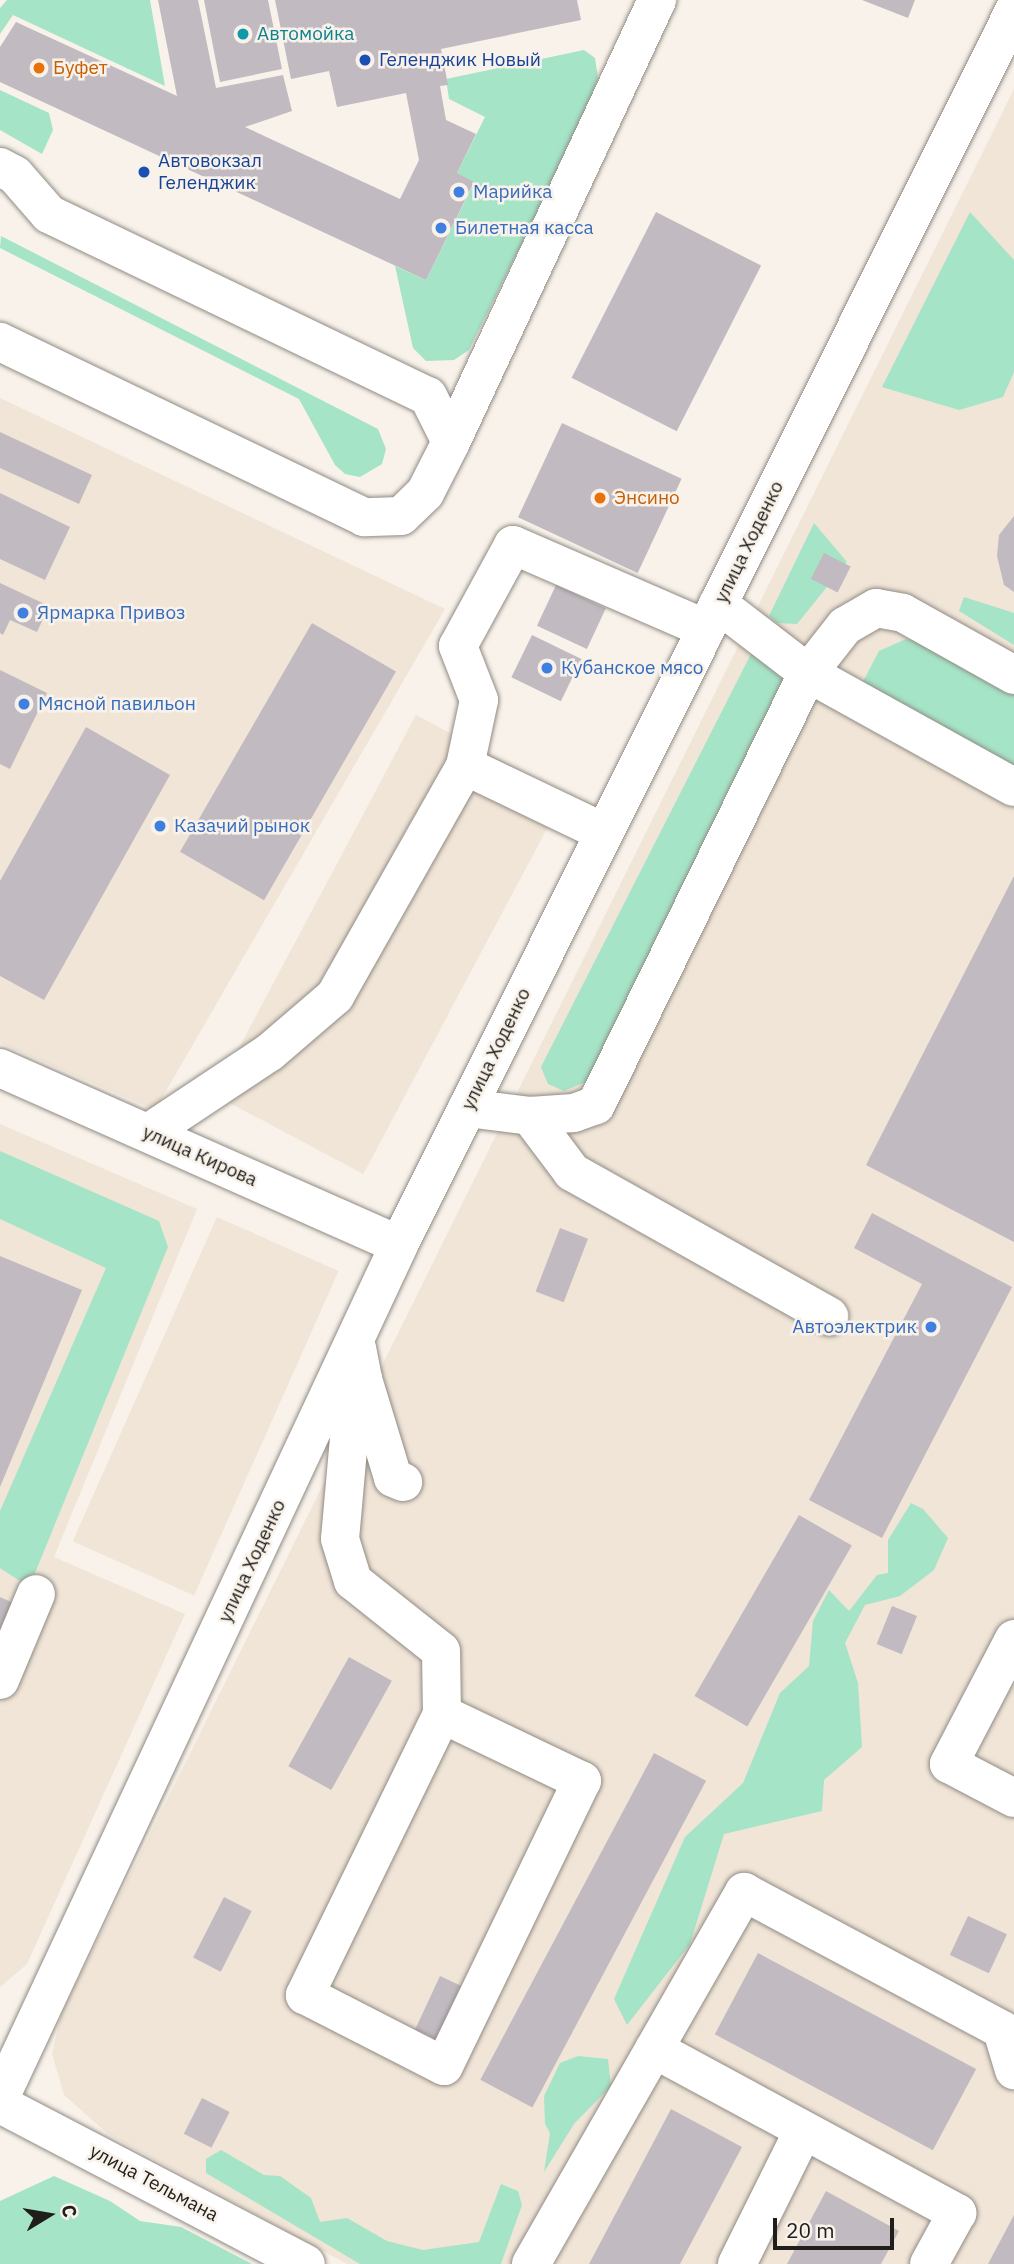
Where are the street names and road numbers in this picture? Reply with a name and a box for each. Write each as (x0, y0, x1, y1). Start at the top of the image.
street label: улица Ходенко (710, 477, 788, 607)
street label: улица Ходенко (457, 984, 535, 1114)
street label: улица Кирова (139, 1121, 261, 1191)
street label: улица Ходенко (214, 1496, 290, 1626)
street label: улица Тельмана (86, 2139, 222, 2227)

